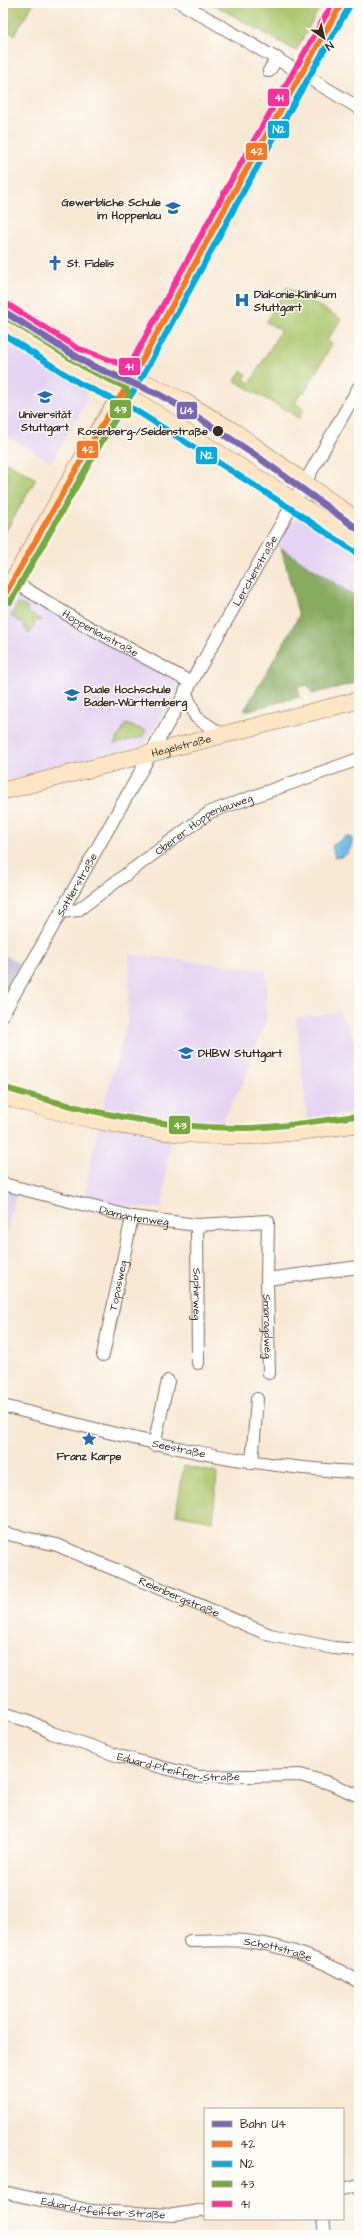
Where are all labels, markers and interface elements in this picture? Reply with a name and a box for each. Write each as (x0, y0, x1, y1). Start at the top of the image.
north arrow (304, 18, 344, 58)
text: N (322, 38, 336, 54)
line badge: 41 (267, 88, 290, 107)
text: 41 (275, 90, 284, 105)
line badge: N2 (267, 120, 290, 139)
text: N2 (272, 122, 286, 137)
line badge: 42 (245, 142, 268, 161)
text: 42 (250, 144, 265, 159)
place label: Gewerbliche Schule im Hoppenlau (61, 195, 161, 224)
school or university icon: Gewerbliche Schule im Hoppenlau (164, 199, 182, 217)
church icon: St. Fidelis (46, 254, 64, 272)
place label: St. Fidelis (66, 256, 115, 271)
place label: Diakonie-Klinikum Stuttgart (253, 287, 336, 317)
hospital icon: Diakonie-Klinikum Stuttgart (233, 291, 251, 309)
line badge: 41 (118, 357, 141, 376)
text: 41 (125, 359, 134, 374)
school or university icon: Universität Stuttgart (36, 388, 54, 406)
line badge: 43 (109, 399, 132, 419)
line badge: U4 (176, 401, 198, 420)
text: 43 (113, 402, 127, 417)
text: U4 (179, 403, 194, 418)
place label: Universität Stuttgart (18, 407, 72, 437)
place label: Rosenberg-/Seidenstraße (78, 424, 208, 441)
marker: Rosenberg-/Seidenstraße (211, 424, 225, 438)
line badge: 42 (76, 440, 99, 459)
text: 42 (81, 442, 96, 457)
line badge: N2 (195, 446, 218, 465)
text: N2 (200, 448, 214, 463)
street label: Lerchenstraße (229, 533, 281, 609)
street label: Hoppenlaustraße (60, 606, 141, 661)
place label: Duale Hochschule Baden-Württemberg (84, 682, 188, 712)
school or university icon: Duale Hochschule Baden-Württemberg (63, 686, 81, 704)
street label: Hegelstraße (150, 731, 213, 761)
street label: Oberer Hoppenlauweg (152, 790, 255, 859)
street label: Sattlerstraße (53, 850, 101, 919)
school or university icon: DHBW Stuttgart (177, 1044, 195, 1062)
place label: DHBW Stuttgart (198, 1046, 283, 1063)
line badge: 43 (168, 1115, 191, 1135)
text: 43 (173, 1118, 187, 1133)
street label: Diamantenweg (98, 1202, 170, 1231)
street label: Topasweg (106, 1259, 132, 1312)
street label: Saphirweg (189, 1268, 205, 1321)
street label: Smaragdweg (259, 1294, 276, 1359)
place icon: Franz Karpe (80, 1430, 98, 1448)
street label: Seestraße (151, 1436, 207, 1462)
place label: Franz Karpe (56, 1449, 122, 1465)
street label: Relenbergstraße (136, 1573, 222, 1621)
street label: Eduard-Pfeiffer-Straße (115, 1749, 240, 1785)
street label: Schottstraße (243, 1934, 314, 1965)
legend (204, 2108, 344, 2220)
text: Bahn U4 (240, 2116, 286, 2133)
text: 42 (240, 2136, 255, 2153)
text: N2 (240, 2156, 255, 2173)
text: 43 (240, 2176, 254, 2193)
street label: Eduard-Pfeiffer-Straße (40, 2193, 166, 2223)
text: 41 (240, 2196, 250, 2213)

